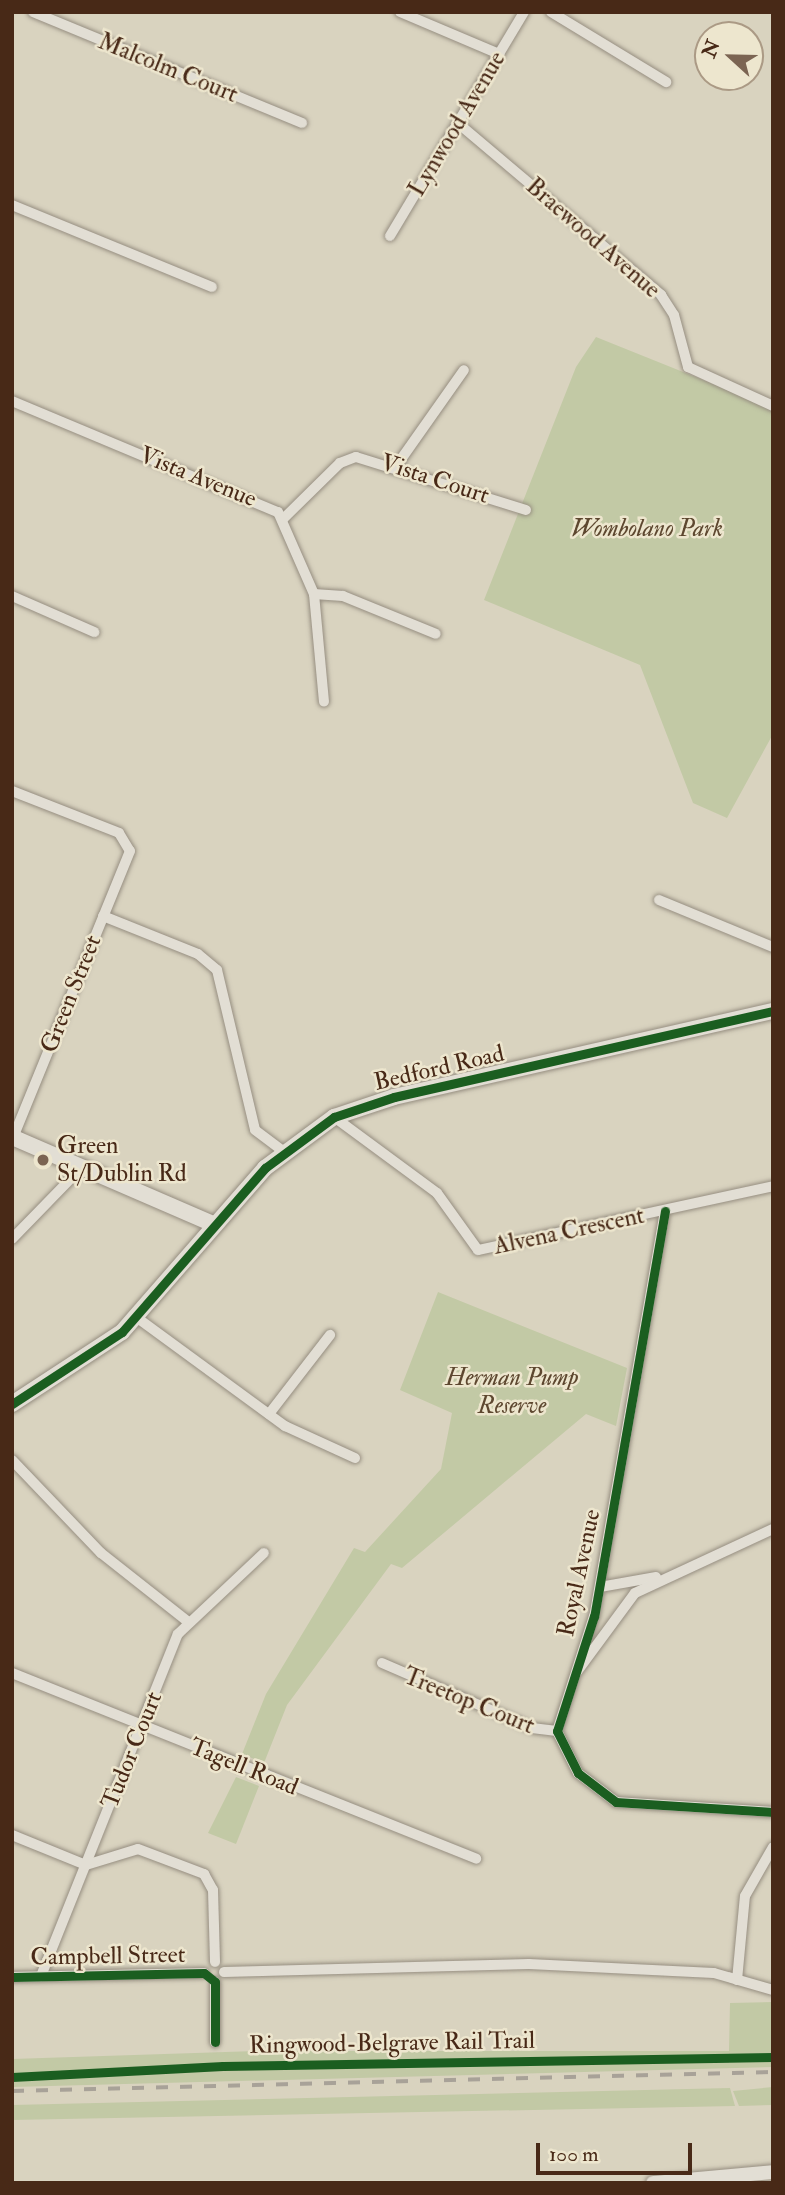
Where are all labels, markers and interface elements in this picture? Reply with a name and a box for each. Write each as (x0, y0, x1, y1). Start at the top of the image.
north arrow (694, 21, 764, 91)
street label: Malcolm Court (94, 27, 242, 109)
text: N (697, 37, 726, 61)
street label: Lynwood Avenue (402, 46, 512, 202)
street label: Braewood Avenue (520, 172, 666, 304)
street label: Vista Avenue (135, 440, 261, 514)
street label: Vista Court (377, 448, 493, 510)
park label: Wombolano Park (571, 515, 723, 543)
street label: Green Street (34, 931, 108, 1057)
street label: Bedford Road (371, 1039, 507, 1097)
place label: Green St/Dublin Rd (57, 1132, 187, 1188)
marker: Green St/Dublin Rd (35, 1152, 51, 1168)
street label: Alvena Crescent (491, 1201, 647, 1261)
park label: Herman Pump Reserve (445, 1364, 579, 1420)
street label: Royal Avenue (551, 1507, 607, 1639)
street label: Treetop Court (399, 1662, 539, 1740)
street label: Tudor Court (96, 1687, 168, 1813)
street label: Tagell Road (186, 1732, 302, 1802)
street label: Campbell Street (30, 1940, 186, 1972)
street label: Ringwood-Belgrave Rail Trail (249, 2026, 535, 2060)
scale bar (540, 2128, 696, 2172)
text: 100 m (549, 2141, 599, 2168)

